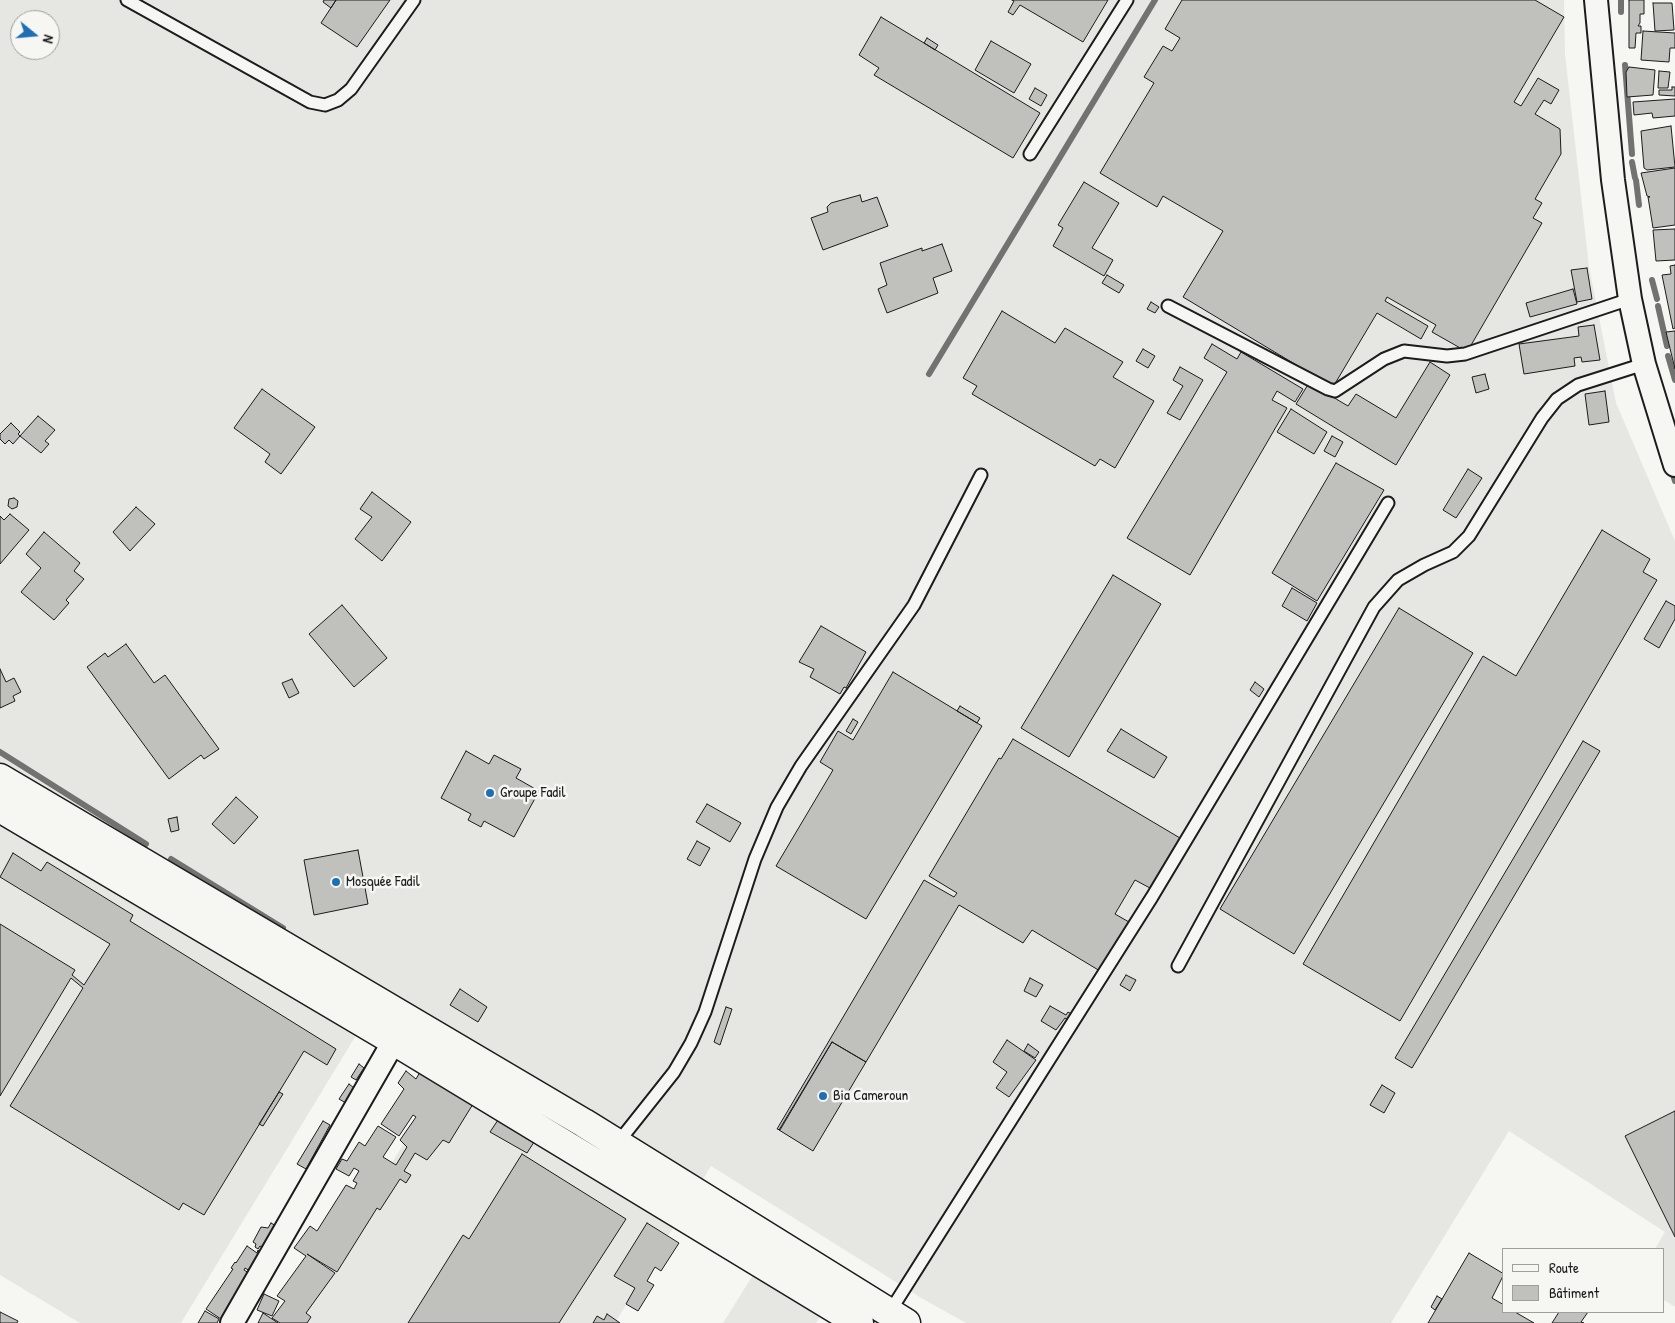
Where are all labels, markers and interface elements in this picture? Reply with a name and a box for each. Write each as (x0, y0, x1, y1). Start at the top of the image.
north arrow (10, 10, 60, 60)
text: N (39, 33, 59, 46)
place label: Groupe Fadil (500, 784, 566, 802)
marker: Groupe Fadil (484, 787, 496, 799)
place label: Mosquée Fadil (346, 873, 420, 891)
marker: Mosquée Fadil (330, 876, 342, 888)
place label: Bia Cameroun (833, 1087, 908, 1105)
marker: Bia Cameroun (817, 1090, 829, 1102)
legend (1502, 1248, 1665, 1313)
text: Route (1549, 1257, 1579, 1278)
text: Bâtiment (1549, 1282, 1599, 1303)

